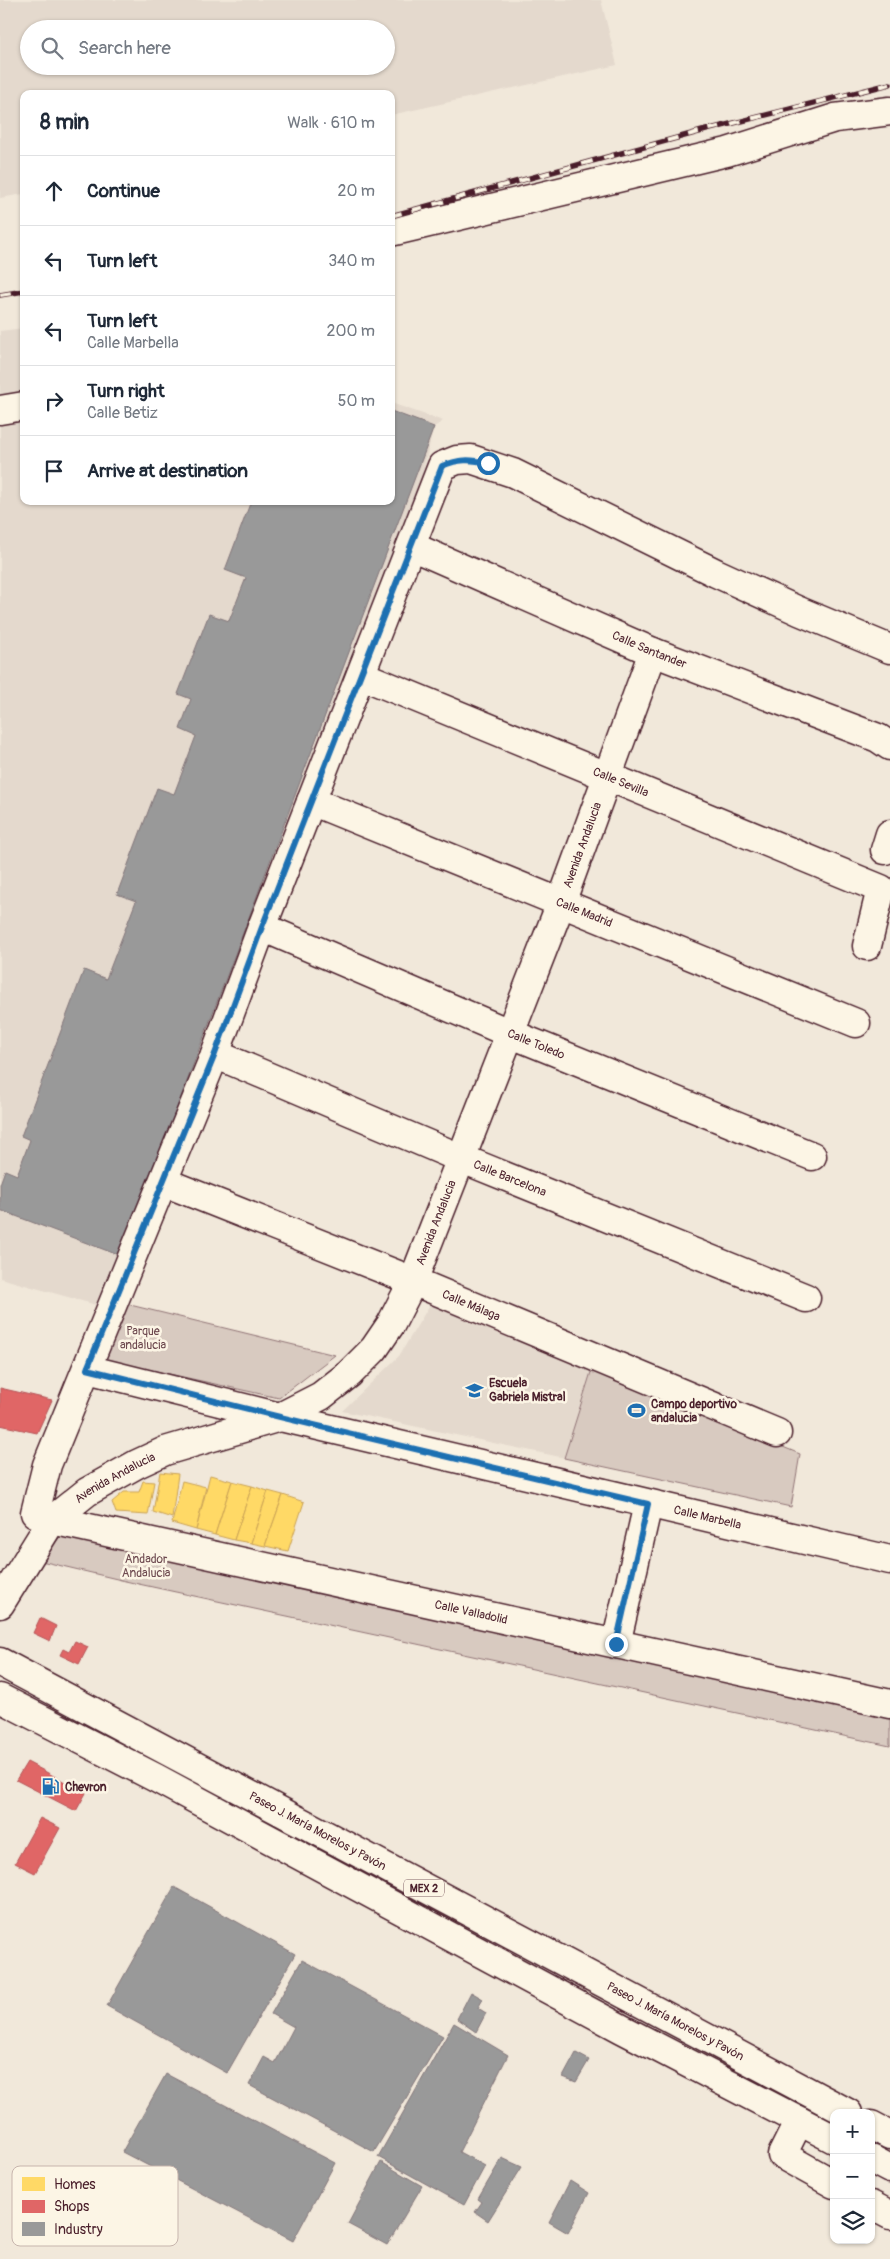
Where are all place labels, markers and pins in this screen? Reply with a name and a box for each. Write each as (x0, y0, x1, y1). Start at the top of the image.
place label: Escuela Gabriela Mistral (489, 1376, 566, 1405)
school or university icon: Escuela Gabriela Mistral (465, 1380, 485, 1400)
place label: Campo deportivo andalucia (651, 1397, 737, 1426)
sports icon: Campo deportivo andalucia (627, 1401, 647, 1421)
fuel station icon: Chevron (41, 1777, 61, 1797)
place label: Chevron (65, 1780, 107, 1795)

